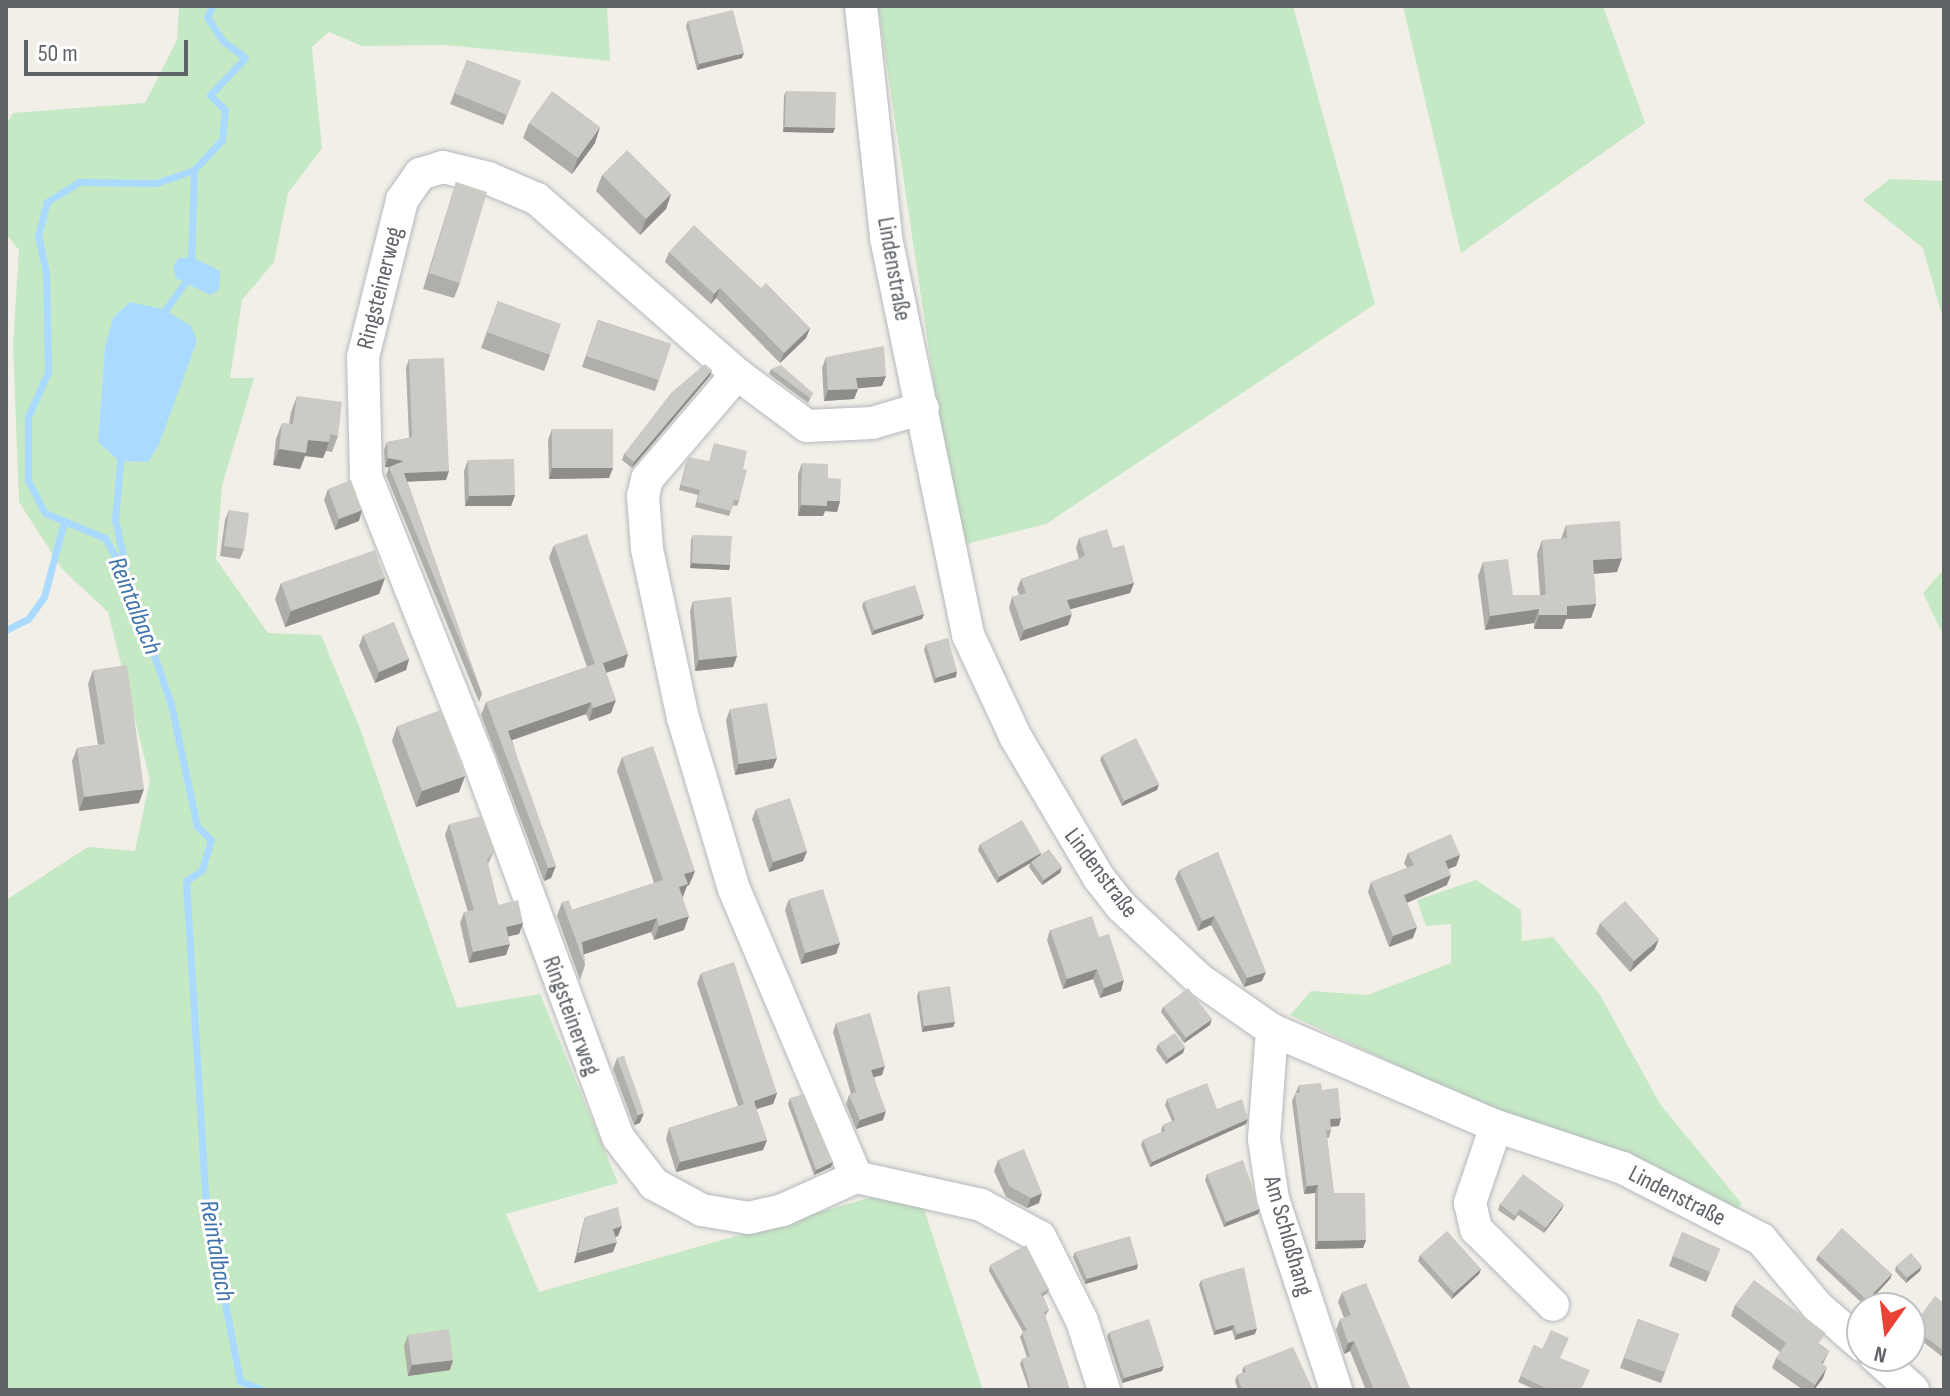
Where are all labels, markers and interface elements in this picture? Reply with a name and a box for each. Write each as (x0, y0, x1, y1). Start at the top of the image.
scale bar (28, 24, 192, 74)
text: 50 m (38, 39, 78, 68)
street label: Lindenstraße (871, 215, 917, 323)
street label: Ringsteinerweg (351, 224, 409, 352)
water label: Reintalbach (100, 553, 168, 659)
street label: Lindenstraße (1058, 822, 1144, 924)
street label: Ringsteinerweg (536, 952, 606, 1080)
street label: Lindenstraße (1624, 1159, 1730, 1233)
street label: Am Schloßhang (1257, 1172, 1319, 1300)
water label: Reintalbach (192, 1198, 240, 1304)
north arrow (1846, 1292, 1926, 1372)
text: N (1872, 1339, 1890, 1368)

